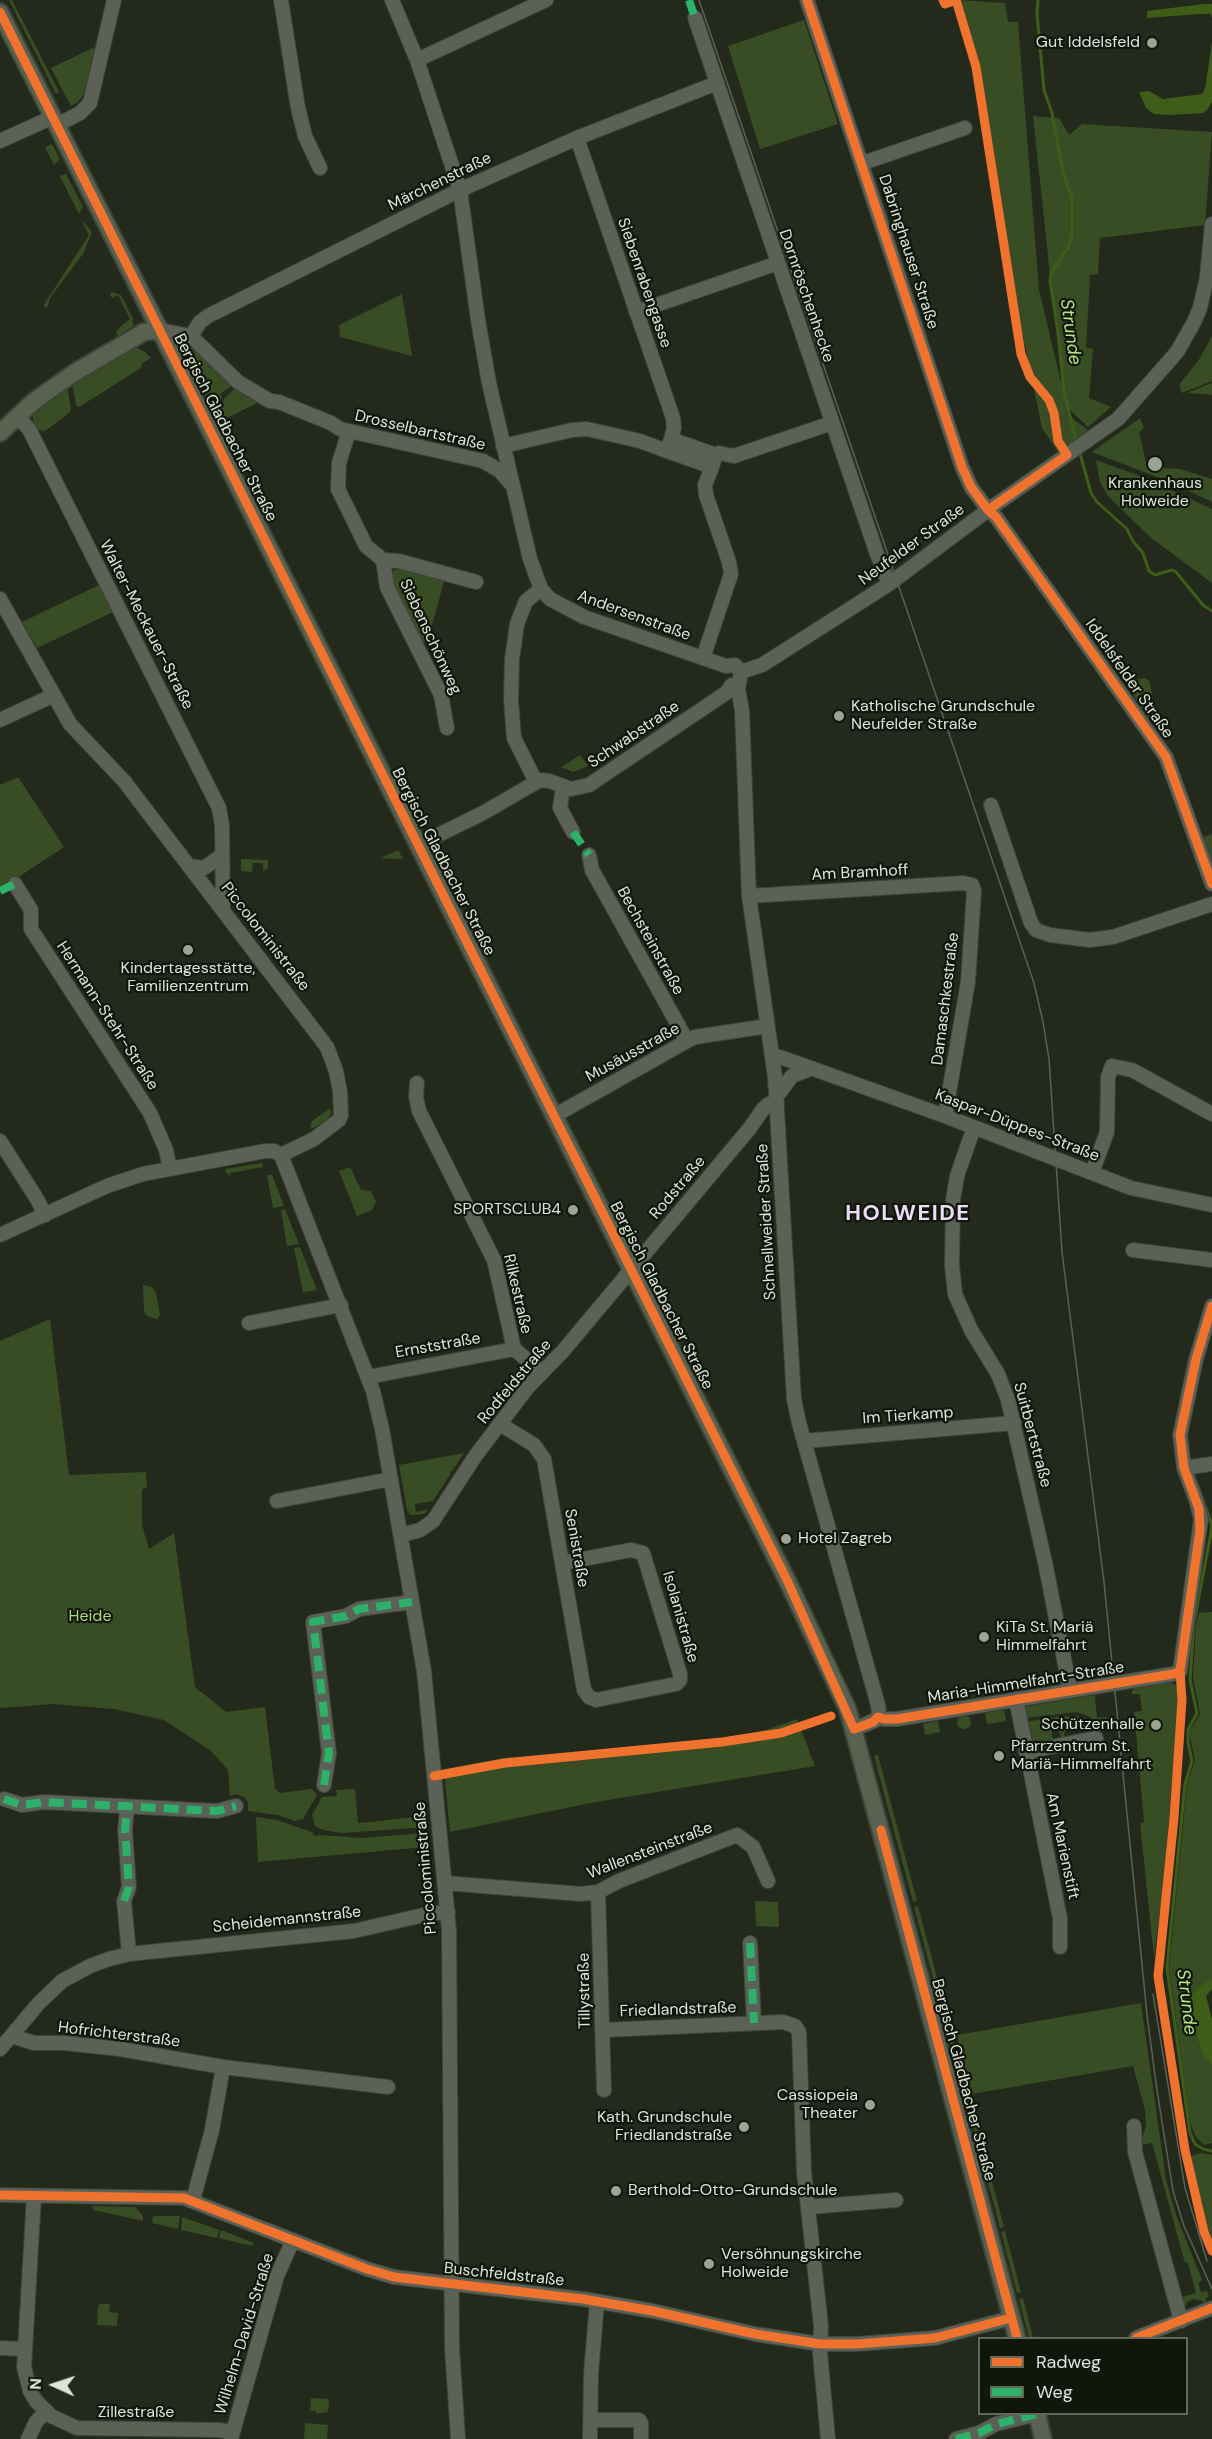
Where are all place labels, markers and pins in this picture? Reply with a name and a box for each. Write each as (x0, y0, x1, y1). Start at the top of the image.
place label: Gut Iddelsfeld (1036, 33, 1140, 53)
marker: Gut Iddelsfeld (1145, 36, 1159, 50)
marker: Krankenhaus Holweide (1146, 455, 1164, 473)
place label: Krankenhaus Holweide (1108, 474, 1202, 512)
place label: Katholische Grundschule Neufelder Straße (851, 697, 1035, 735)
marker: Katholische Grundschule Neufelder Straße (832, 709, 846, 723)
marker: Kindertagesstätte, Familienzentrum (181, 943, 195, 957)
place label: Kindertagesstätte, Familienzentrum (121, 959, 255, 997)
place label: SPORTSCLUB4 (453, 1200, 561, 1220)
marker: SPORTSCLUB4 (566, 1203, 580, 1217)
place label: Hotel Zagreb (798, 1529, 892, 1549)
marker: Hotel Zagreb (779, 1532, 793, 1546)
place label: KiTa St. Mariä Himmelfahrt (996, 1618, 1094, 1656)
marker: KiTa St. Mariä Himmelfahrt (977, 1630, 991, 1644)
place label: Schützenhalle (1041, 1715, 1144, 1735)
marker: Schützenhalle (1149, 1718, 1163, 1732)
place label: Pfarrzentrum St. Mariä-Himmelfahrt (1011, 1737, 1151, 1775)
marker: Pfarrzentrum St. Mariä-Himmelfahrt (992, 1749, 1006, 1763)
place label: Cassiopeia Theater (777, 2086, 858, 2124)
marker: Cassiopeia Theater (863, 2098, 877, 2112)
place label: Kath. Grundschule Friedlandstraße (597, 2108, 732, 2146)
marker: Kath. Grundschule Friedlandstraße (737, 2120, 751, 2134)
place label: Berthold-Otto-Grundschule (628, 2181, 837, 2201)
marker: Berthold-Otto-Grundschule (609, 2184, 623, 2198)
place label: Versöhnungskirche Holweide (721, 2245, 862, 2283)
marker: Versöhnungskirche Holweide (702, 2257, 716, 2271)

